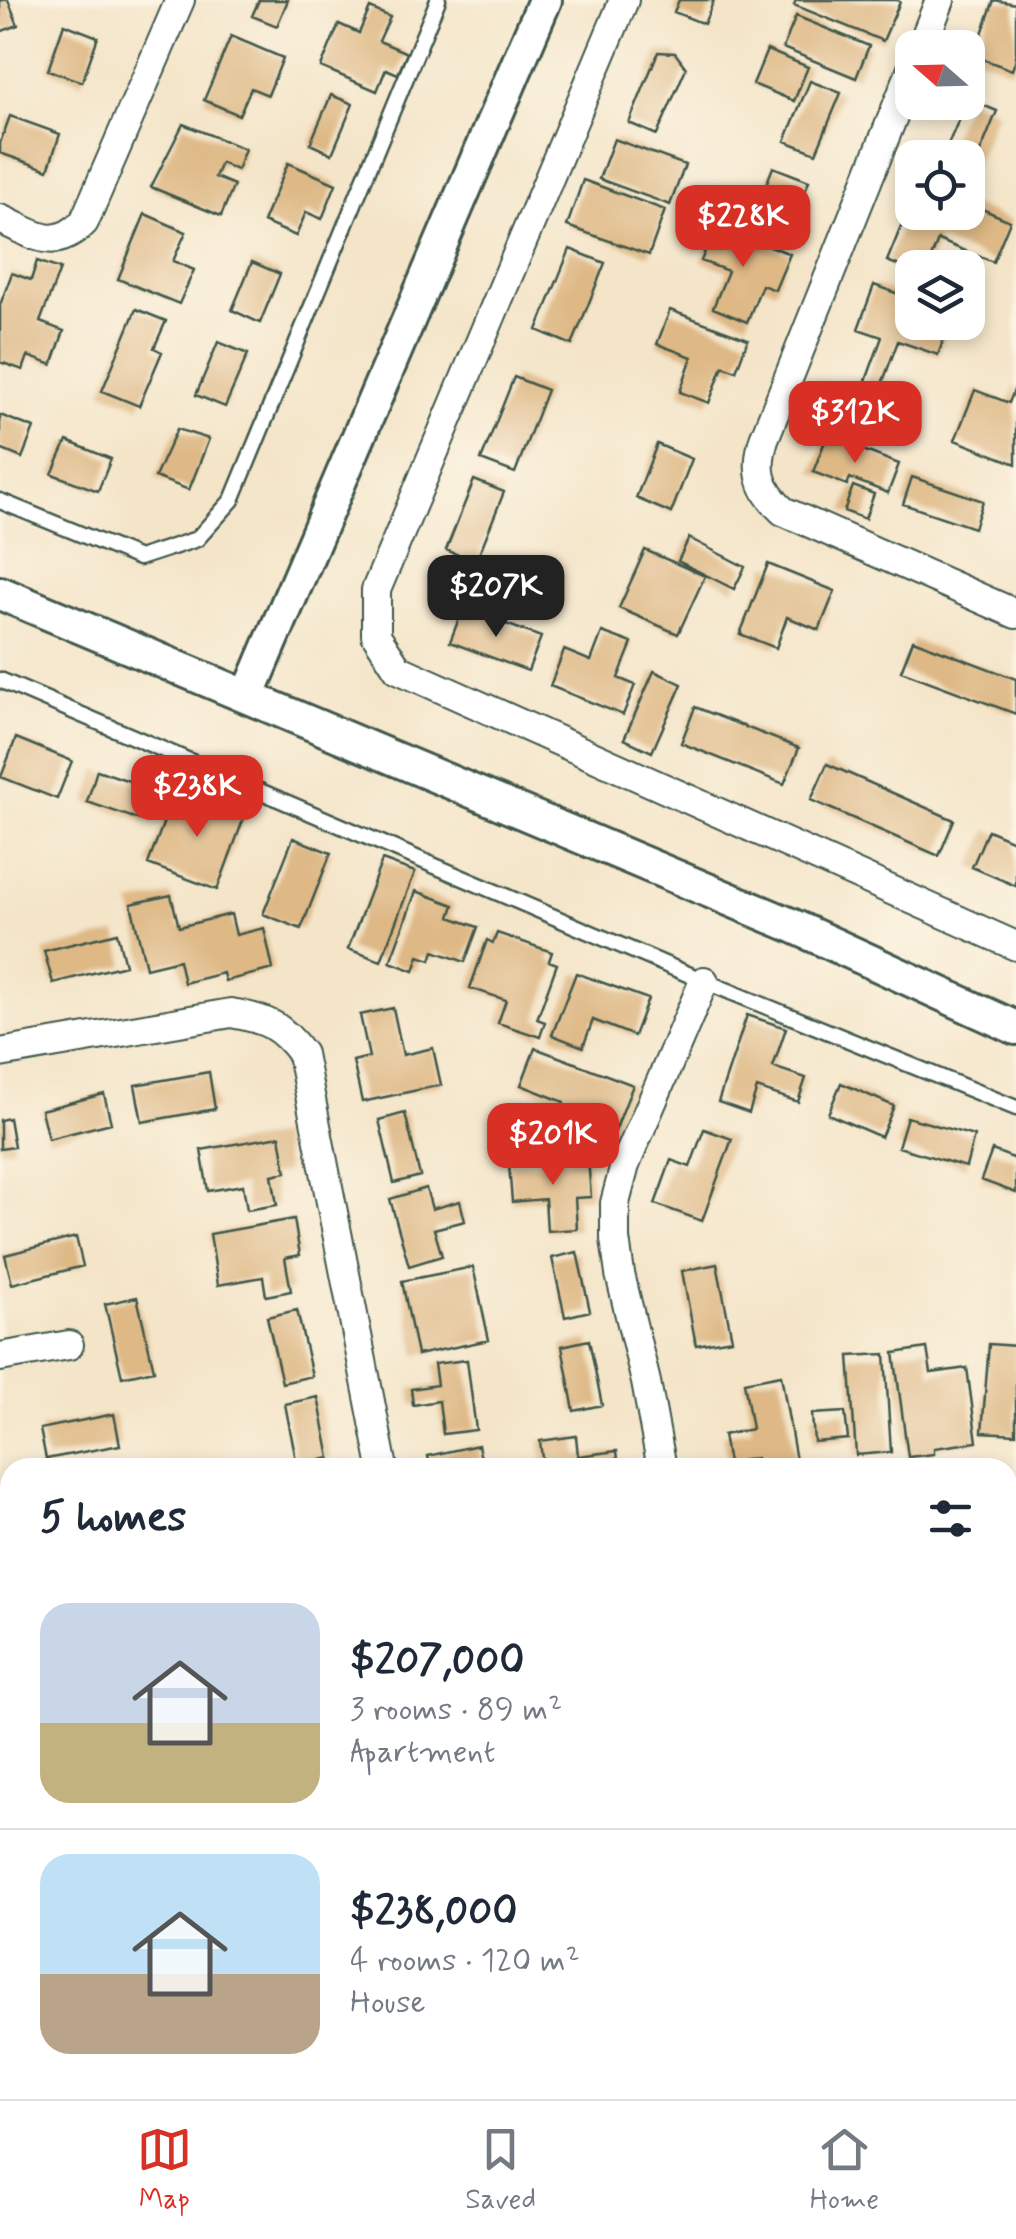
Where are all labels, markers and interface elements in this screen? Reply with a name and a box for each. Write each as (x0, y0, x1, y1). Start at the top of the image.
north arrow (895, 30, 985, 120)
map controls (895, 30, 985, 340)
button: locate (895, 140, 985, 230)
pin: $228K (673, 185, 813, 270)
text: $228K (697, 196, 789, 238)
button: layers (895, 250, 985, 340)
pin: $312K (785, 381, 925, 466)
text: $312K (811, 392, 899, 434)
pin: $207K (426, 555, 566, 640)
text: $207K (449, 566, 543, 608)
pin: $238K (127, 755, 267, 840)
text: $238K (153, 766, 241, 808)
pin: $201K (483, 1103, 623, 1188)
text: $201K (509, 1114, 597, 1156)
text: 5 homes (40, 1491, 186, 1546)
icon: filters (923, 1491, 978, 1546)
text: $207,000 (350, 1634, 525, 1689)
icon: home (120, 1643, 240, 1763)
text: 3 rooms · 89 m² (350, 1689, 562, 1731)
text: Apartment (350, 1731, 495, 1773)
text: $238,000 (350, 1885, 518, 1940)
icon: home (120, 1894, 240, 2014)
text: 4 rooms · 120 m² (350, 1940, 580, 1982)
text: House (350, 1982, 426, 2024)
tab: Map (137, 2122, 192, 2219)
tab: Saved (465, 2122, 536, 2219)
tab: Home (810, 2122, 879, 2219)

